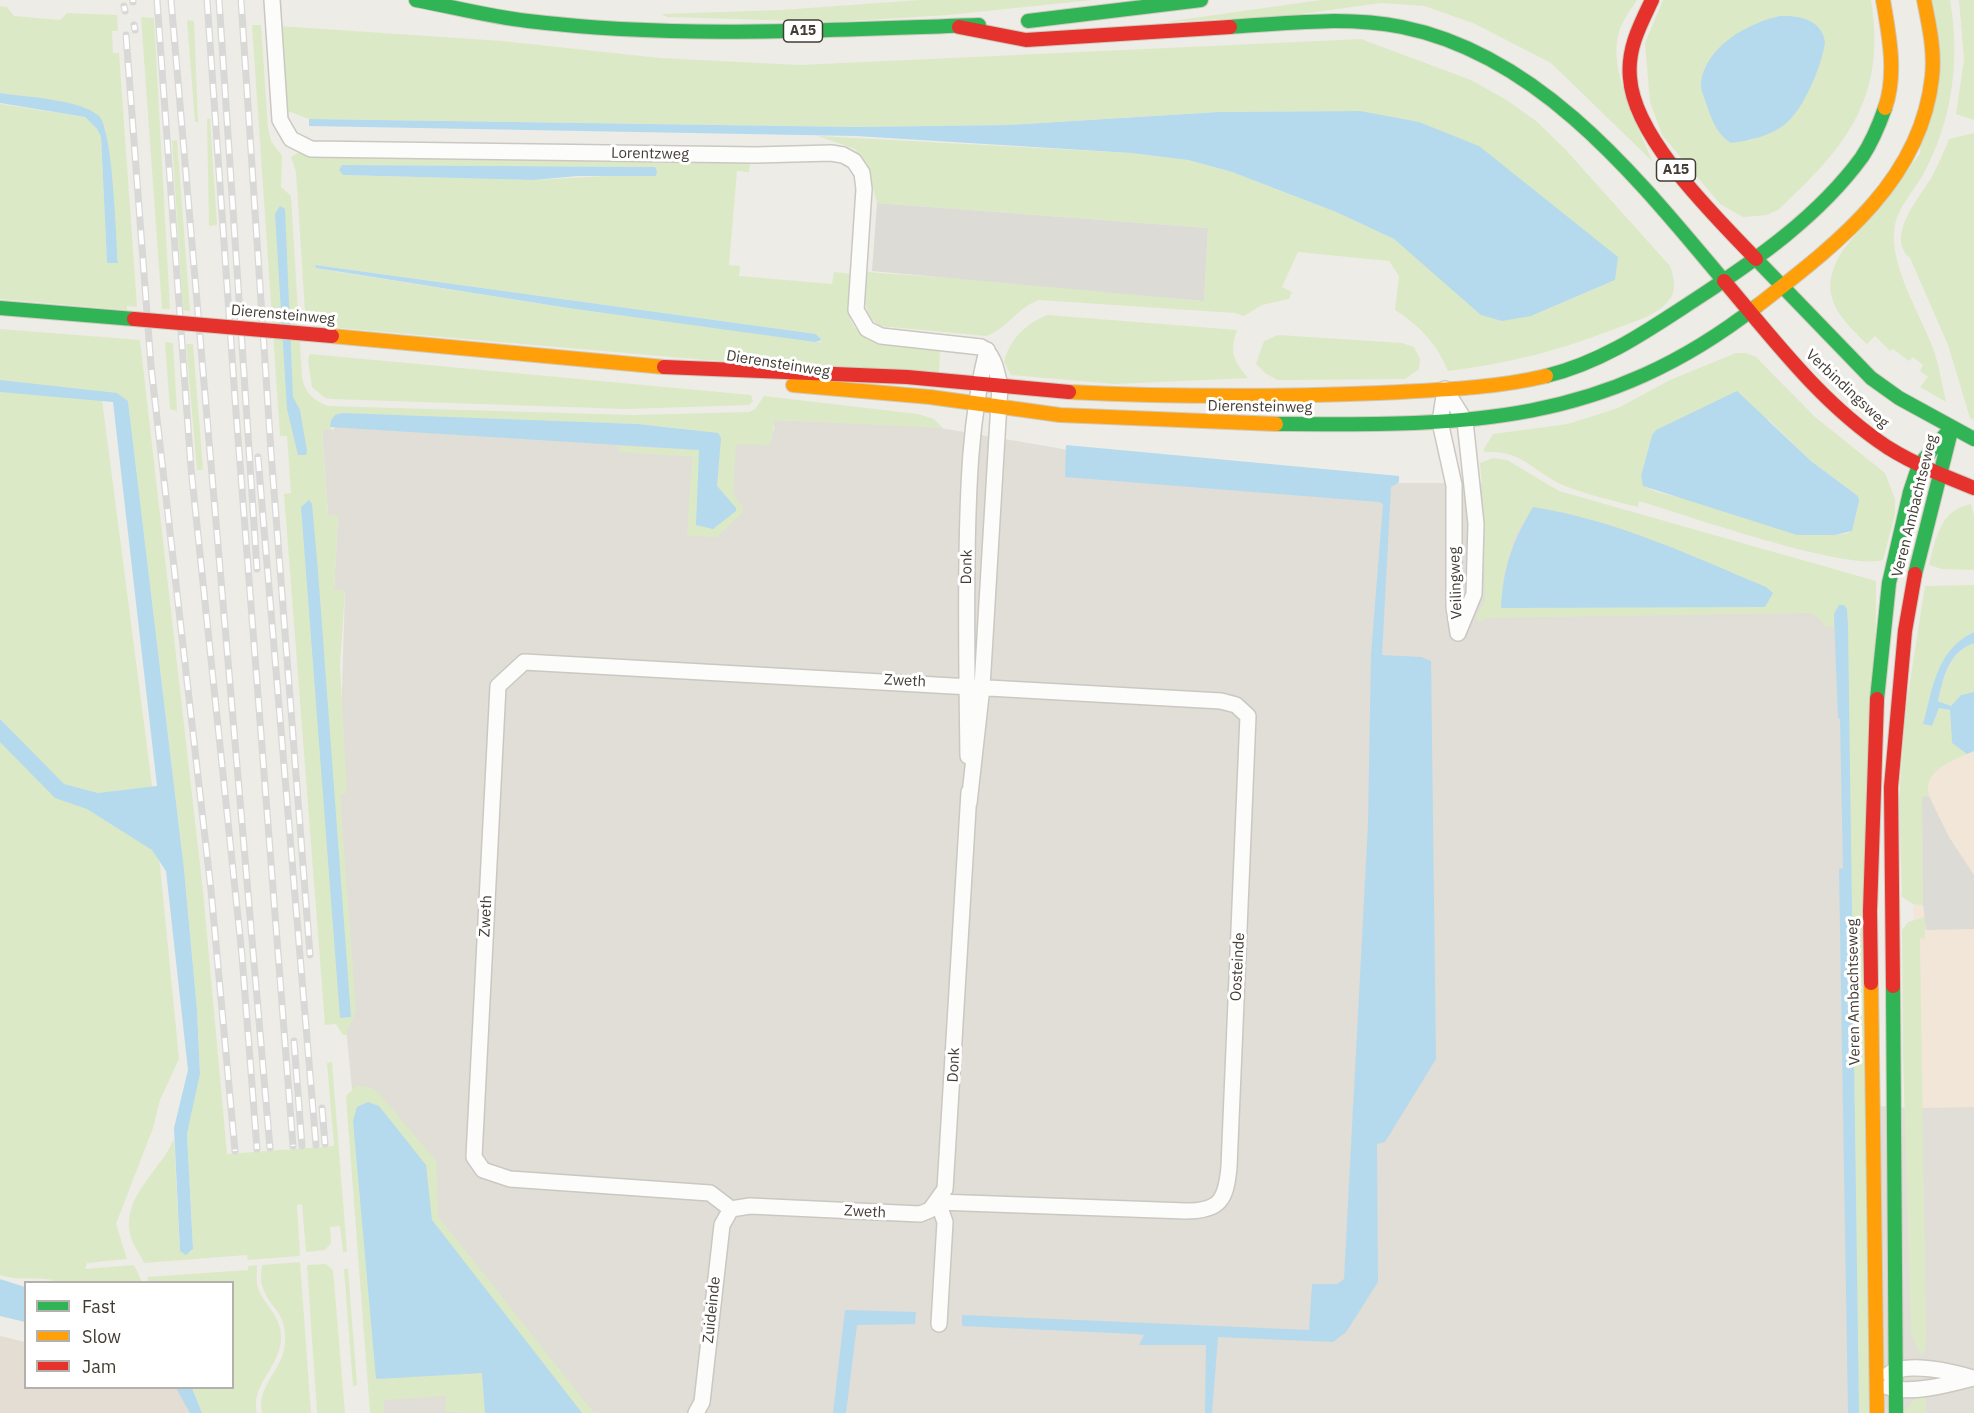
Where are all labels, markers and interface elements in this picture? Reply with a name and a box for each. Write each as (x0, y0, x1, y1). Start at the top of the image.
road number: A15 (784, 20, 822, 42)
street label: Lorentzweg (611, 144, 689, 164)
road number: A15 (1656, 159, 1696, 181)
street label: Dierensteinweg (230, 301, 336, 329)
street label: Verbindingsweg (1802, 346, 1892, 432)
street label: Dierensteinweg (725, 347, 831, 381)
street label: Dierensteinweg (1208, 397, 1312, 417)
street label: Veren Ambachtseweg (1889, 433, 1941, 579)
street label: Veilingweg (1446, 546, 1466, 620)
street label: Donk (958, 549, 976, 585)
street label: Zweth (883, 671, 927, 691)
street label: Zweth (476, 894, 496, 938)
street label: Veren Ambachtseweg (1844, 919, 1864, 1065)
street label: Oosteinde (1227, 932, 1249, 1002)
street label: Donk (944, 1047, 964, 1083)
street label: Zweth (843, 1202, 887, 1222)
street label: Zuideinde (700, 1276, 724, 1344)
legend (24, 1281, 234, 1389)
text: Fast (82, 1295, 116, 1318)
text: Slow (82, 1325, 121, 1348)
text: Jam (82, 1355, 117, 1378)

